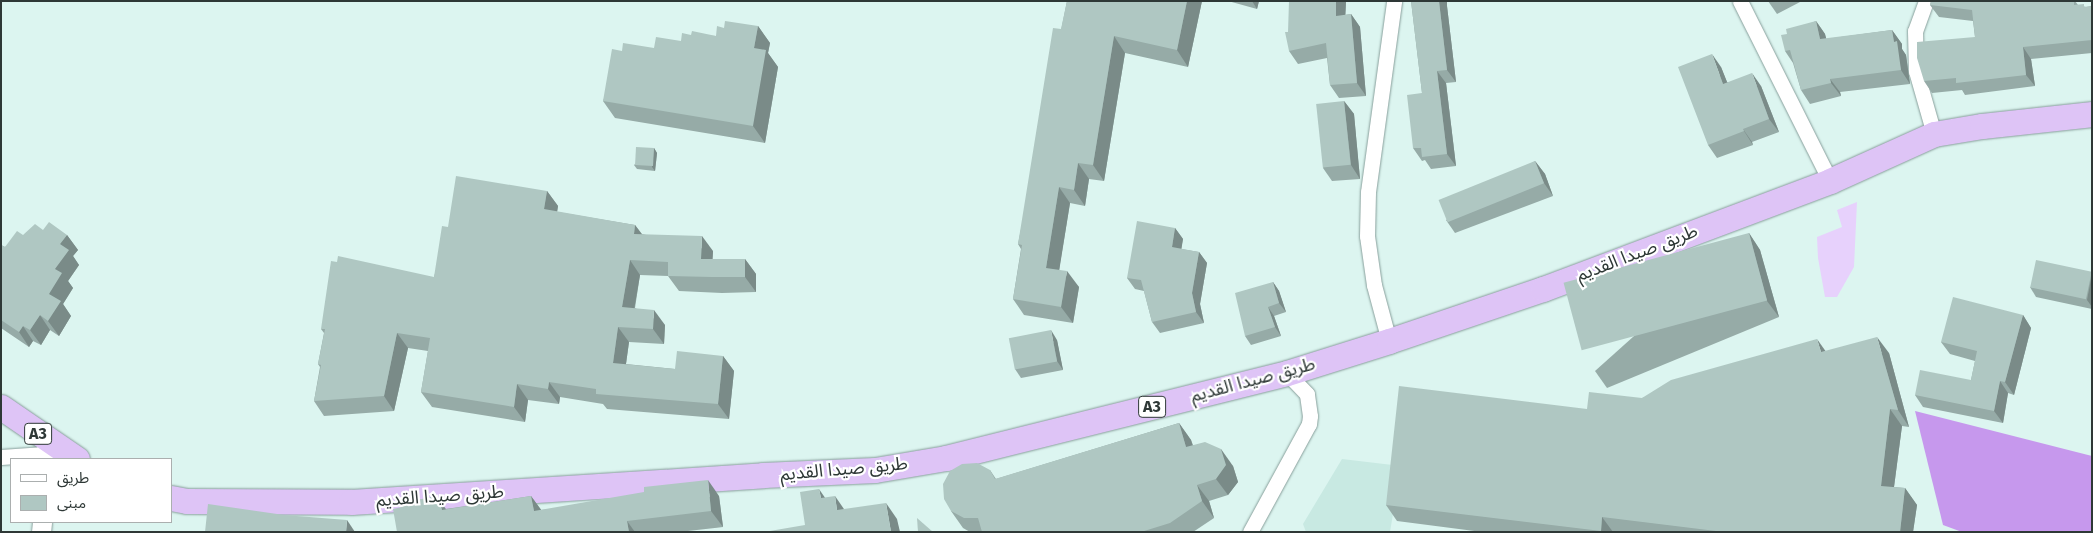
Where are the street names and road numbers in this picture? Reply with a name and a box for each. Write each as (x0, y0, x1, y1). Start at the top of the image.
street label: طريق صيدا القديم (1573, 220, 1701, 286)
street label: طريق صيدا القديم (1188, 353, 1318, 407)
road number: A3 (1137, 394, 1167, 421)
road number: A3 (23, 420, 53, 448)
street label: طريق صيدا القديم (779, 453, 909, 485)
street label: طريق صيدا القديم (375, 481, 505, 511)

